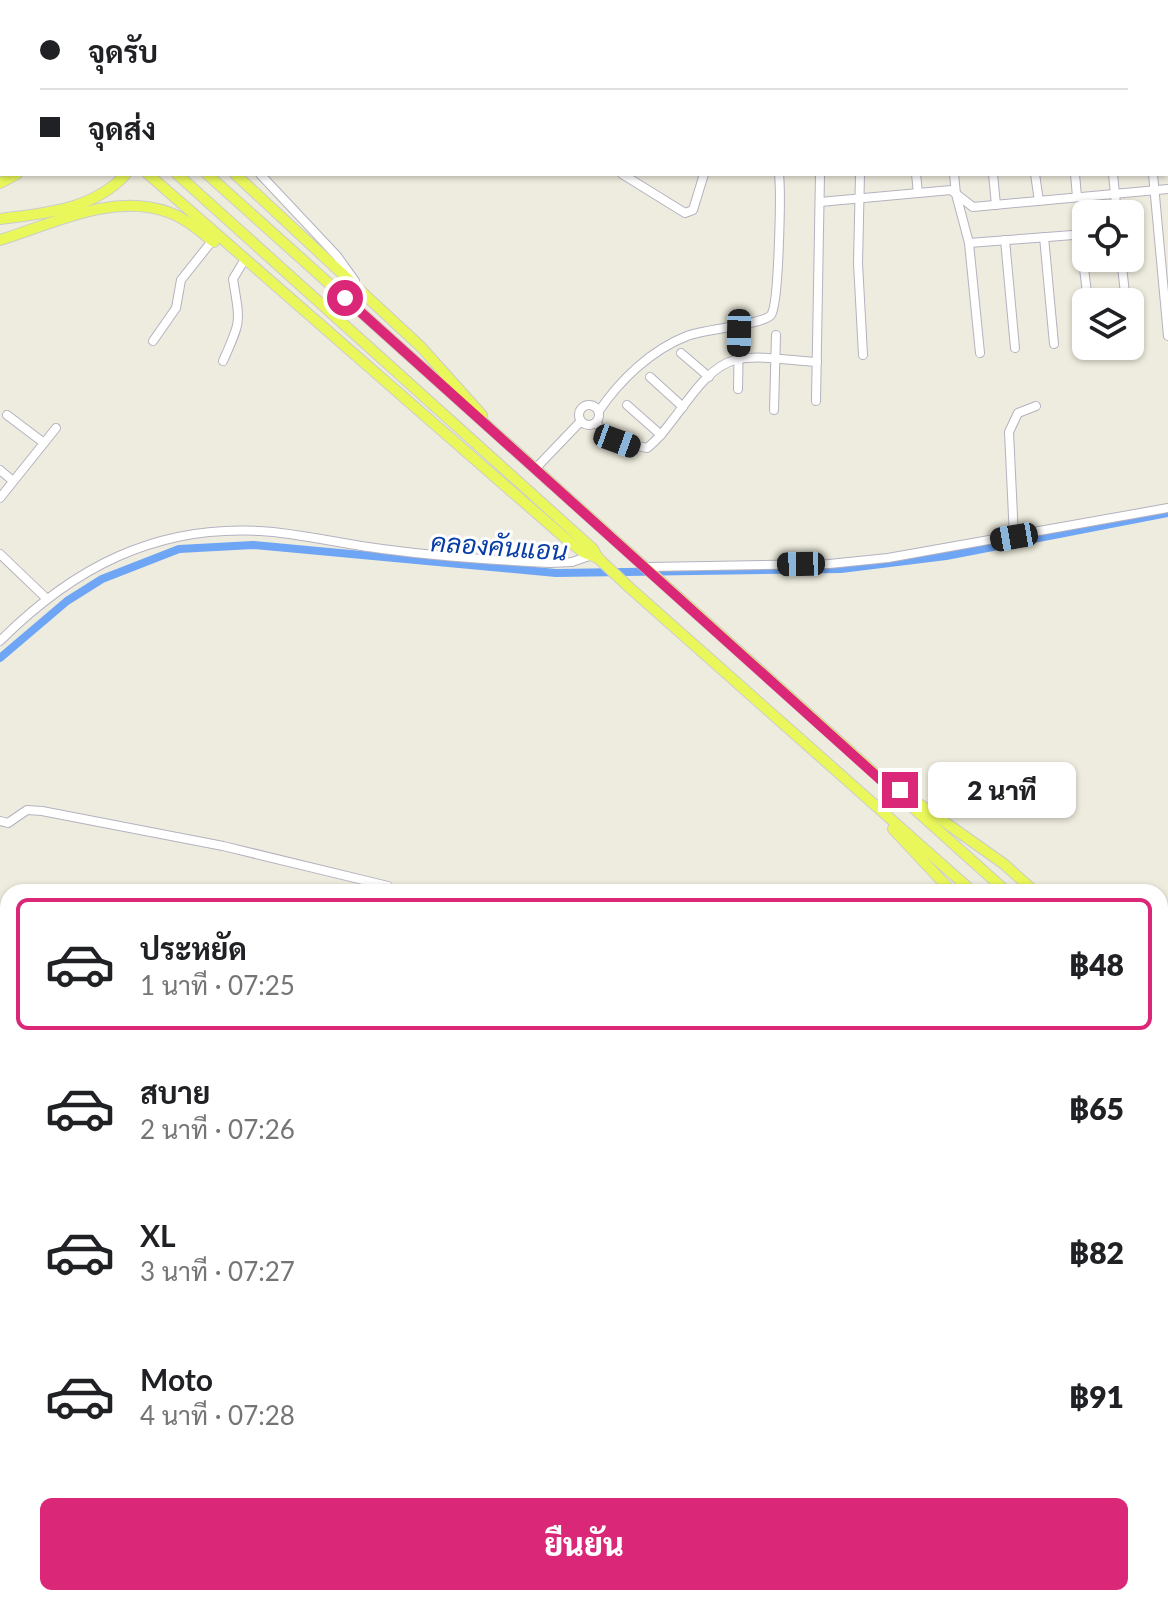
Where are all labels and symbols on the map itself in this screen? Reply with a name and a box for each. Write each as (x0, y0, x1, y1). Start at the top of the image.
route start (327, 280, 363, 316)
car (727, 309, 751, 357)
car (590, 422, 644, 460)
car (988, 521, 1040, 553)
water label: คลองคันแอน (430, 525, 569, 567)
car (777, 552, 825, 576)
callout: 2 นาที (928, 762, 1076, 818)
route end (882, 772, 918, 808)

